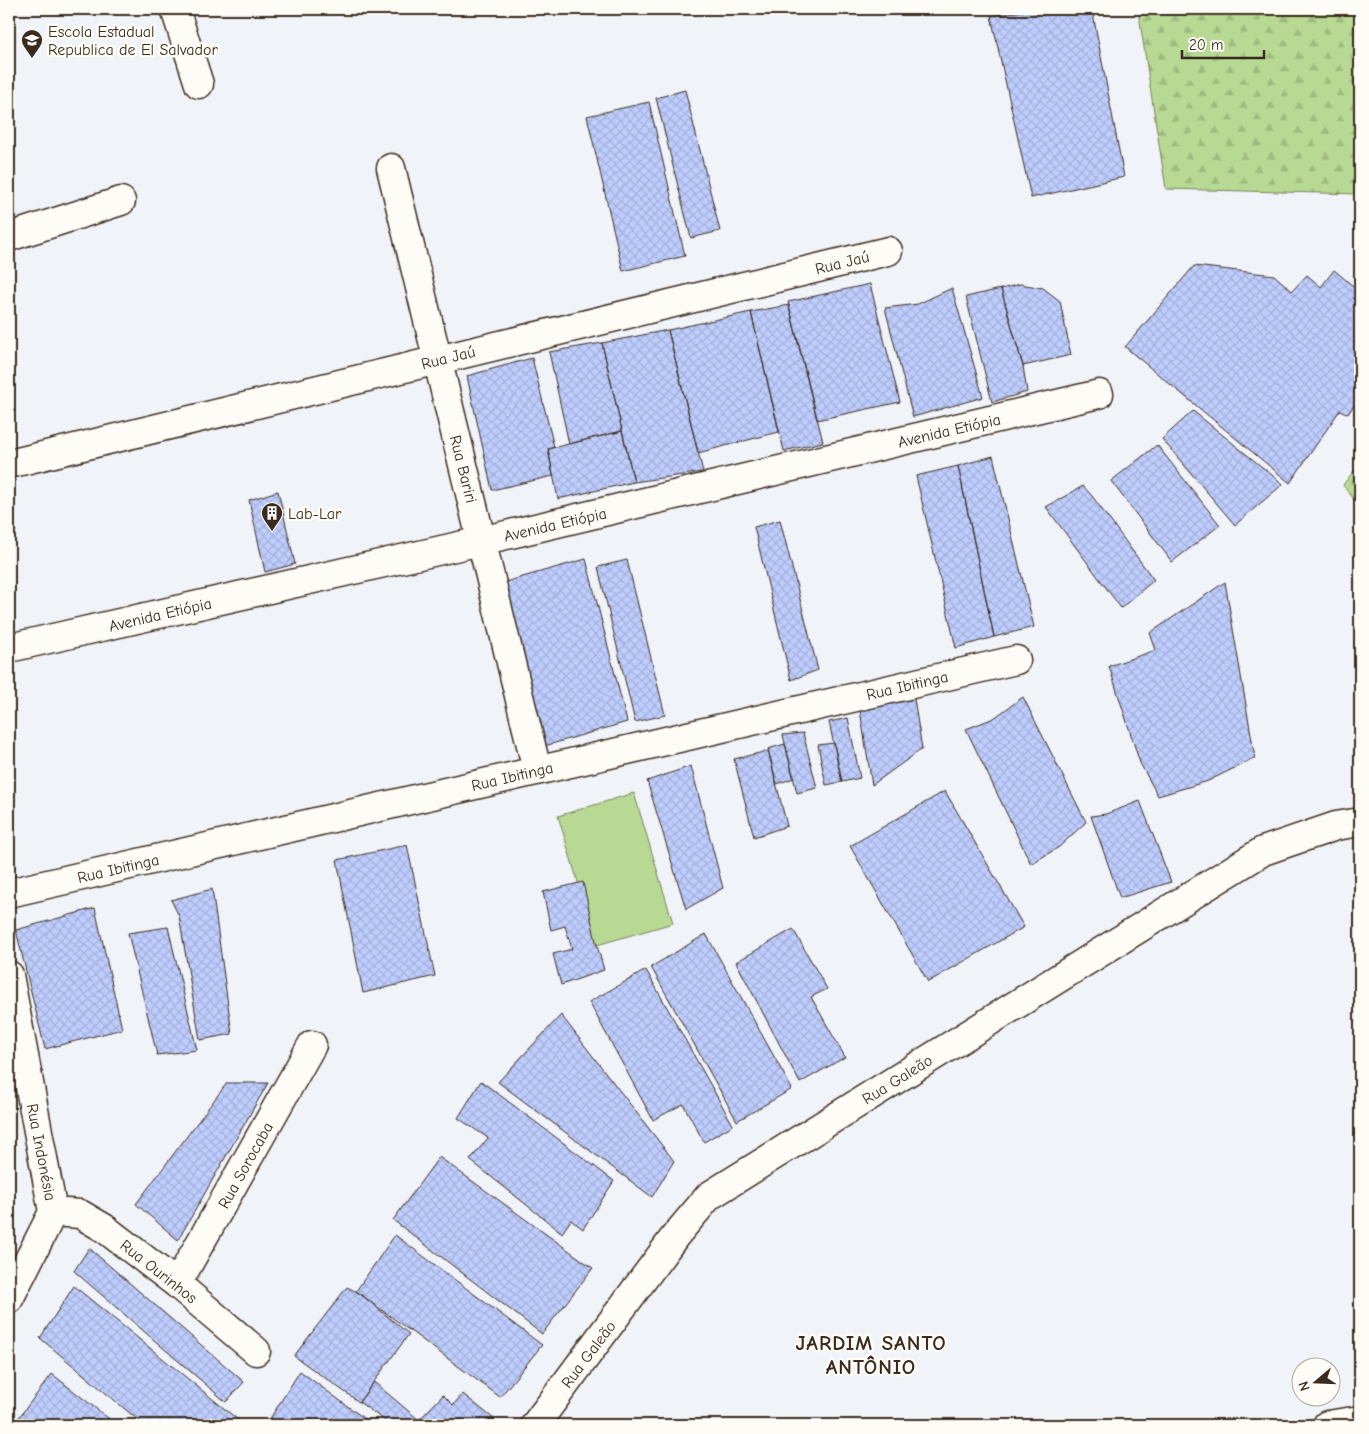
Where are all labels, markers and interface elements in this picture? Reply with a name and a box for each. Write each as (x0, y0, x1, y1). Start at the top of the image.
place label: Escola Estadual Republica de El Salvador (48, 23, 219, 59)
school or university icon: Escola Estadual Republica de El Salvador (20, 28, 44, 59)
scale bar (1182, 28, 1264, 60)
text: 20 m (1189, 36, 1223, 54)
street label: Rua Jaú (813, 248, 871, 278)
street label: Rua Jaú (419, 343, 477, 373)
street label: Avenida Etiópia (896, 410, 1002, 452)
street label: Rua Bariri (446, 433, 480, 505)
building icon: Lab-Lar (260, 501, 284, 532)
street label: Avenida Etiópia (502, 504, 608, 546)
place label: Lab-Lar (288, 505, 342, 523)
street label: Avenida Etiópia (107, 594, 213, 636)
street label: Rua Ibitinga (864, 668, 950, 704)
street label: Rua Ibitinga (469, 759, 555, 795)
street label: Rua Ibitinga (75, 851, 161, 887)
street label: Rua Galeão (859, 1051, 936, 1108)
street label: Rua Indonésia (23, 1102, 59, 1202)
street label: Rua Sorocaba (215, 1119, 277, 1212)
street label: Rua Ourinhos (117, 1236, 201, 1307)
street label: Rua Galeão (558, 1318, 620, 1392)
district label: JARDIM SANTO ANTÔNIO (795, 1331, 947, 1379)
north arrow (1292, 1356, 1342, 1406)
text: N (1295, 1379, 1314, 1393)

